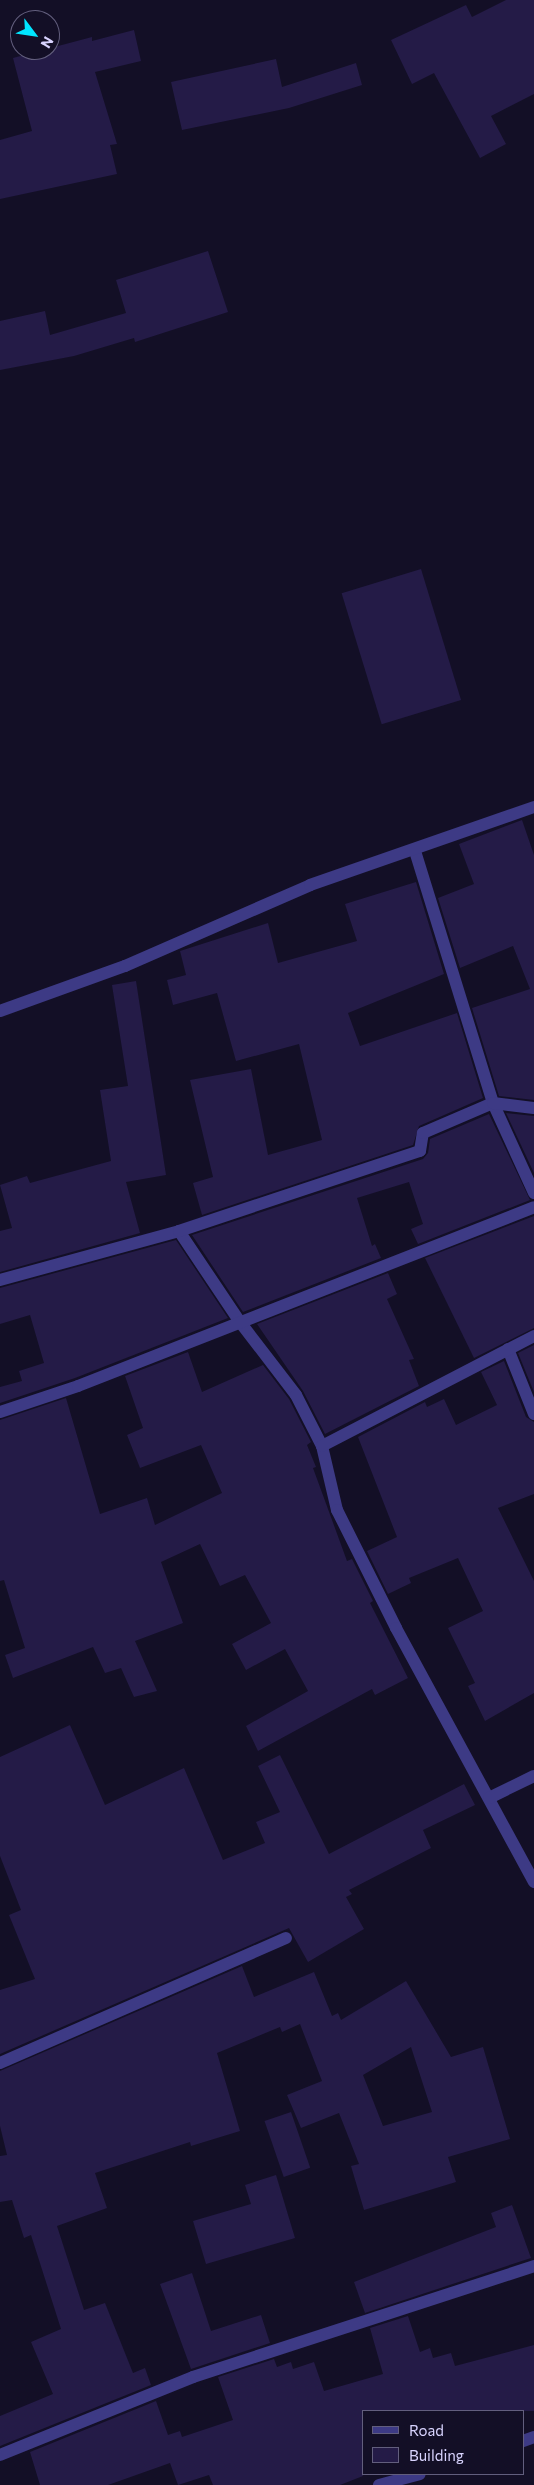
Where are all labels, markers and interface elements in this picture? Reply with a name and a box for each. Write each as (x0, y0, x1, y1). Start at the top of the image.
north arrow (10, 10, 60, 60)
text: N (37, 34, 57, 51)
legend (362, 2410, 524, 2475)
text: Road (409, 2421, 444, 2439)
text: Building (409, 2446, 464, 2464)

